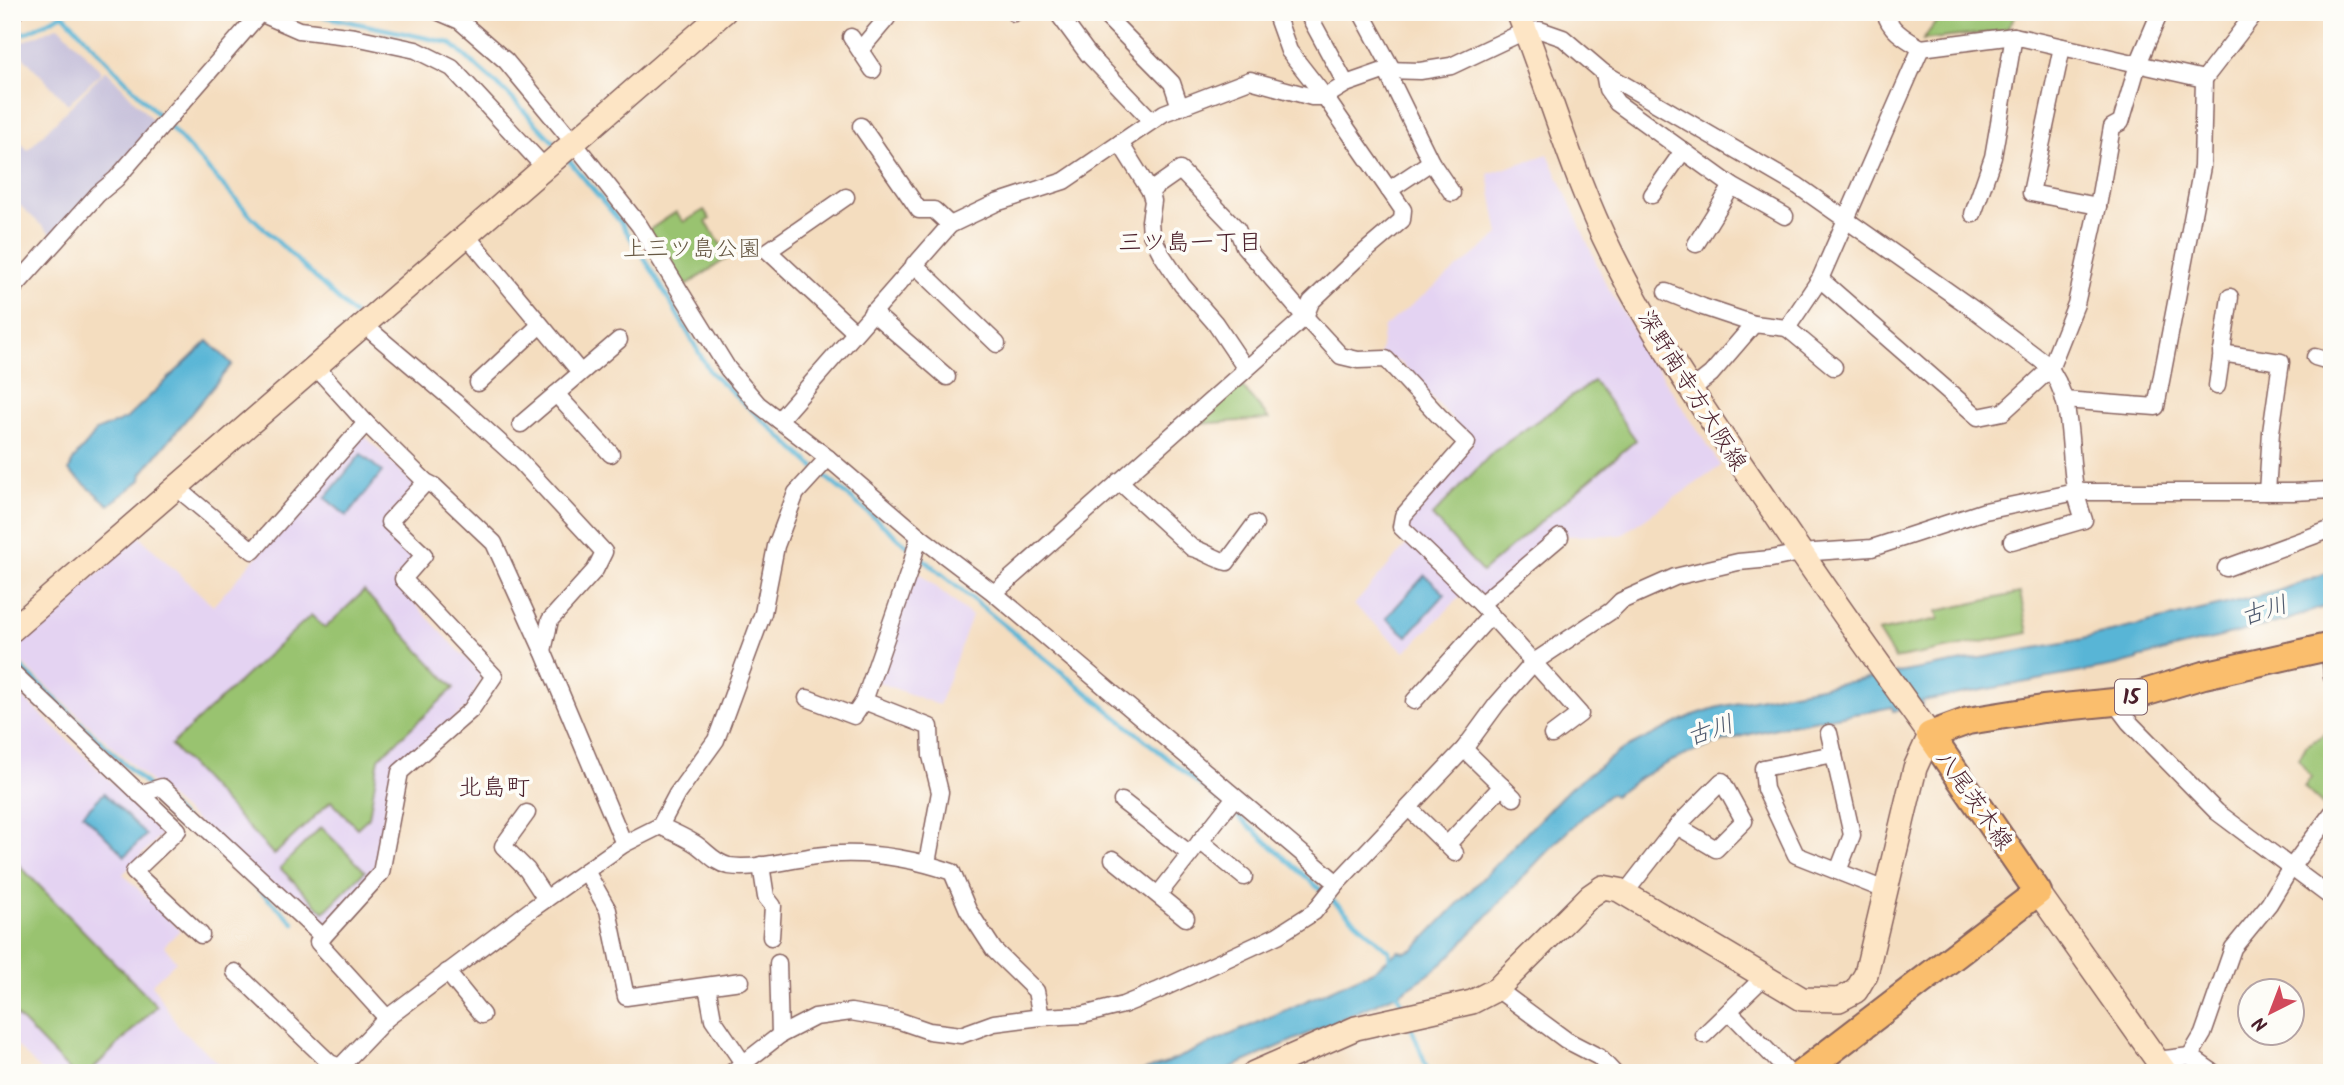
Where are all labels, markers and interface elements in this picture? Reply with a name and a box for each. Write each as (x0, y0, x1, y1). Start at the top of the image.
district label: 三ツ島一丁目 (1118, 224, 1262, 263)
park label: 上三ツ島公園 (623, 232, 761, 268)
street label: 深野南寺方大阪線 (1627, 304, 1755, 479)
water label: 古川 (2236, 586, 2293, 637)
road number: 15 (2115, 680, 2147, 714)
water label: 古川 (1682, 705, 1739, 757)
street label: 八尾茨木線 (1926, 744, 2021, 859)
district label: 北島町 (458, 769, 530, 808)
north arrow (2236, 976, 2306, 1046)
text: N (2246, 1008, 2275, 1038)

